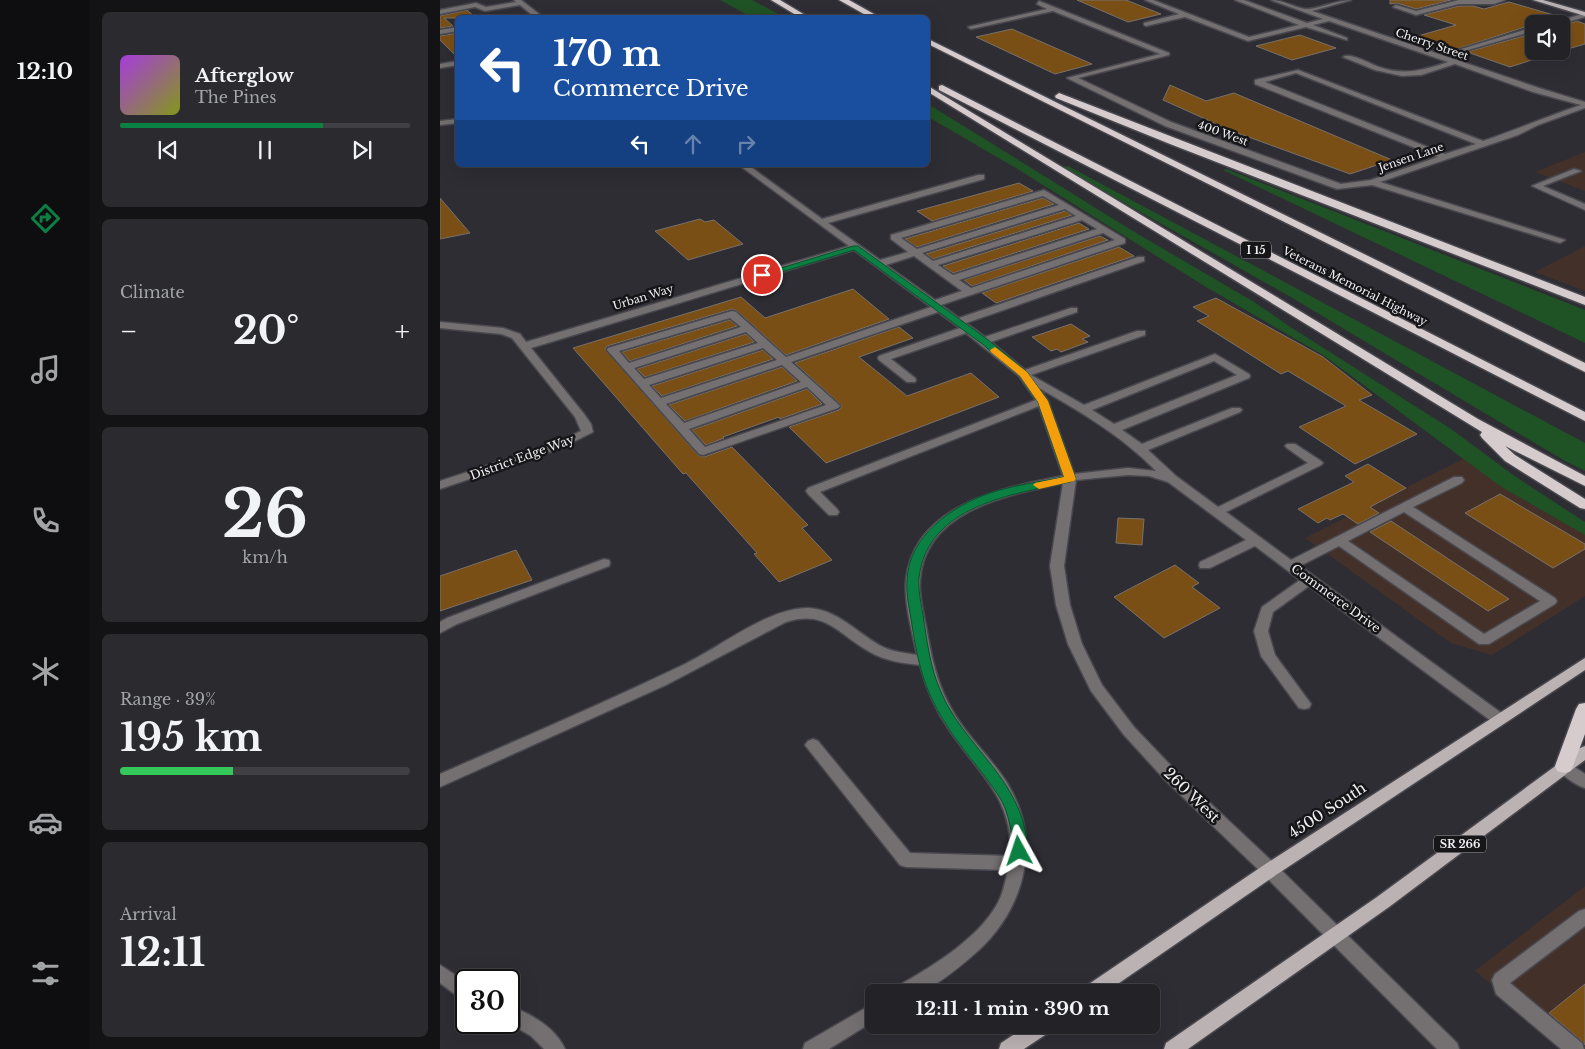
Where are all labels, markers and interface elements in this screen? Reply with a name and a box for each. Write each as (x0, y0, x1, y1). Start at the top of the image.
map controls (1525, 15, 1570, 60)
button: sound (1525, 15, 1570, 60)
street label: Cherry Street (1394, 25, 1471, 63)
text: 170 m (553, 32, 661, 75)
icon: left (470, 35, 535, 100)
text: 12:10 (17, 58, 73, 85)
text: Afterglow (195, 64, 294, 87)
text: Commerce Drive (553, 75, 749, 102)
text: The Pines (195, 87, 277, 107)
street label: 400 West (1196, 117, 1251, 149)
icon: left (626, 130, 654, 158)
icon: ahead (679, 130, 707, 158)
icon: right (732, 130, 760, 158)
icon: previous (154, 136, 182, 164)
icon: pause (251, 136, 279, 164)
icon: next (348, 136, 376, 164)
street label: Jensen Lane (1375, 139, 1445, 175)
icon: directions (28, 201, 63, 236)
road number: I 15 (1241, 242, 1271, 258)
street label: Veterans Memorial Highway (1279, 243, 1430, 329)
pin (741, 254, 783, 296)
icon: arrive (748, 261, 776, 289)
street label: Urban Way (611, 281, 675, 313)
text: Climate (120, 282, 185, 302)
text: 20° (233, 307, 299, 354)
text: − (120, 314, 138, 349)
text: + (395, 314, 410, 349)
icon: music (28, 352, 63, 387)
street label: District Edge Way (468, 431, 576, 483)
text: 26 (222, 474, 308, 555)
icon: phone (28, 503, 63, 538)
text: km/h (242, 547, 288, 567)
street label: Commerce Drive (1288, 561, 1384, 636)
icon: climate (28, 654, 63, 689)
text: Range · 39% (120, 689, 216, 709)
text: 195 km (120, 714, 262, 761)
street label: 260 West (1160, 764, 1224, 827)
street label: 4500 South (1285, 778, 1369, 842)
icon: car (28, 805, 63, 840)
position arrow (992, 824, 1044, 876)
road number: SR 266 (1434, 836, 1486, 852)
text: Arrival (120, 904, 177, 924)
text: 12:11 (120, 929, 205, 976)
icon: filters (28, 956, 63, 991)
speed limit sign: 30 (455, 969, 520, 1034)
text: 12:11 · 1 min · 390 m (916, 997, 1109, 1020)

